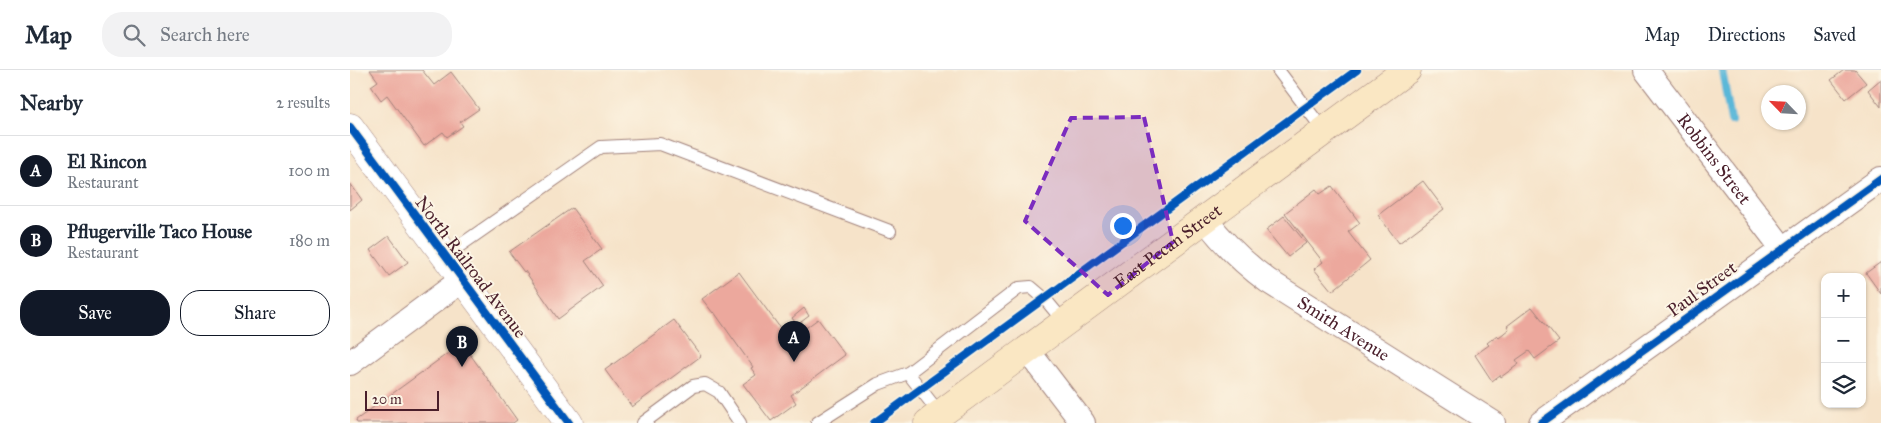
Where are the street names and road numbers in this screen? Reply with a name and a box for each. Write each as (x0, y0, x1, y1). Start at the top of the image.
street label: Robbins Street (1672, 109, 1756, 209)
street label: North Railroad Avenue (411, 192, 531, 342)
street label: East Pecan Street (1110, 199, 1227, 293)
street label: Paul Street (1663, 256, 1742, 322)
street label: Smith Avenue (1293, 291, 1394, 366)

